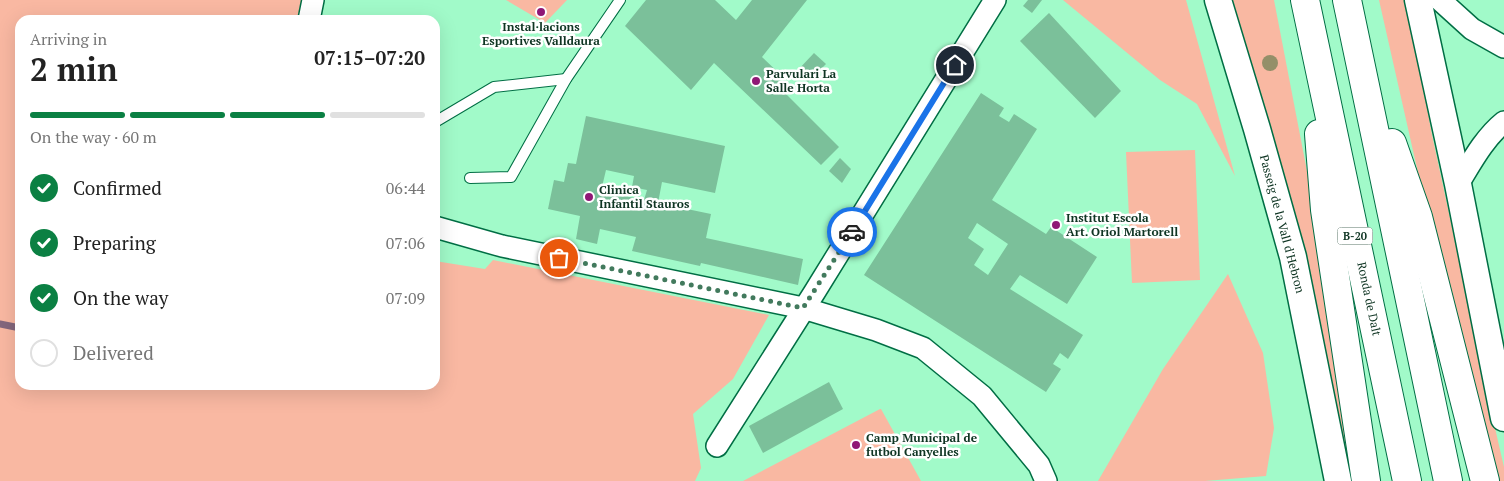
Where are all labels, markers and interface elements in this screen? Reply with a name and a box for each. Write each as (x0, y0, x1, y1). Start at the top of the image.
marker: Instal·lacions Esportives Valldaura (535, 6, 547, 18)
place label: Instal·lacions Esportives Valldaura (482, 19, 600, 48)
text: Arriving in (30, 28, 107, 50)
pin (934, 44, 976, 86)
text: 07:15–07:20 (314, 45, 425, 70)
text: 2 min (30, 48, 118, 90)
icon: home (941, 51, 969, 79)
place label: Parvulari La Salle Horta (766, 66, 837, 95)
marker: Parvulari La Salle Horta (750, 75, 762, 87)
text: On the way · 60 m (30, 126, 157, 148)
street label: Passeig de la Vall d'Hebron (1257, 153, 1308, 295)
icon: check (30, 174, 58, 202)
text: Confirmed (73, 175, 162, 200)
text: 06:44 (386, 177, 425, 199)
place label: Clinica Infantil Stauros (599, 182, 690, 211)
marker: Clinica Infantil Stauros (583, 191, 595, 203)
courier (827, 207, 877, 257)
place label: Institut Escola Art. Oriol Martorell (1066, 210, 1178, 239)
icon: car (838, 218, 866, 246)
marker: Institut Escola Art. Oriol Martorell (1050, 219, 1062, 231)
road number: B-20 (1338, 228, 1372, 245)
icon: check (30, 229, 58, 257)
text: Preparing (73, 230, 156, 255)
text: 07:06 (386, 232, 425, 254)
pin (538, 237, 580, 279)
icon: bag (545, 244, 573, 272)
street label: Ronda de Dalt (1354, 261, 1385, 338)
icon: check (30, 284, 58, 312)
text: On the way (73, 285, 168, 310)
text: 07:09 (386, 287, 425, 309)
text: Delivered (73, 340, 154, 365)
place label: Camp Municipal de futbol Canyelles (866, 430, 978, 459)
marker: Camp Municipal de futbol Canyelles (850, 439, 862, 451)

